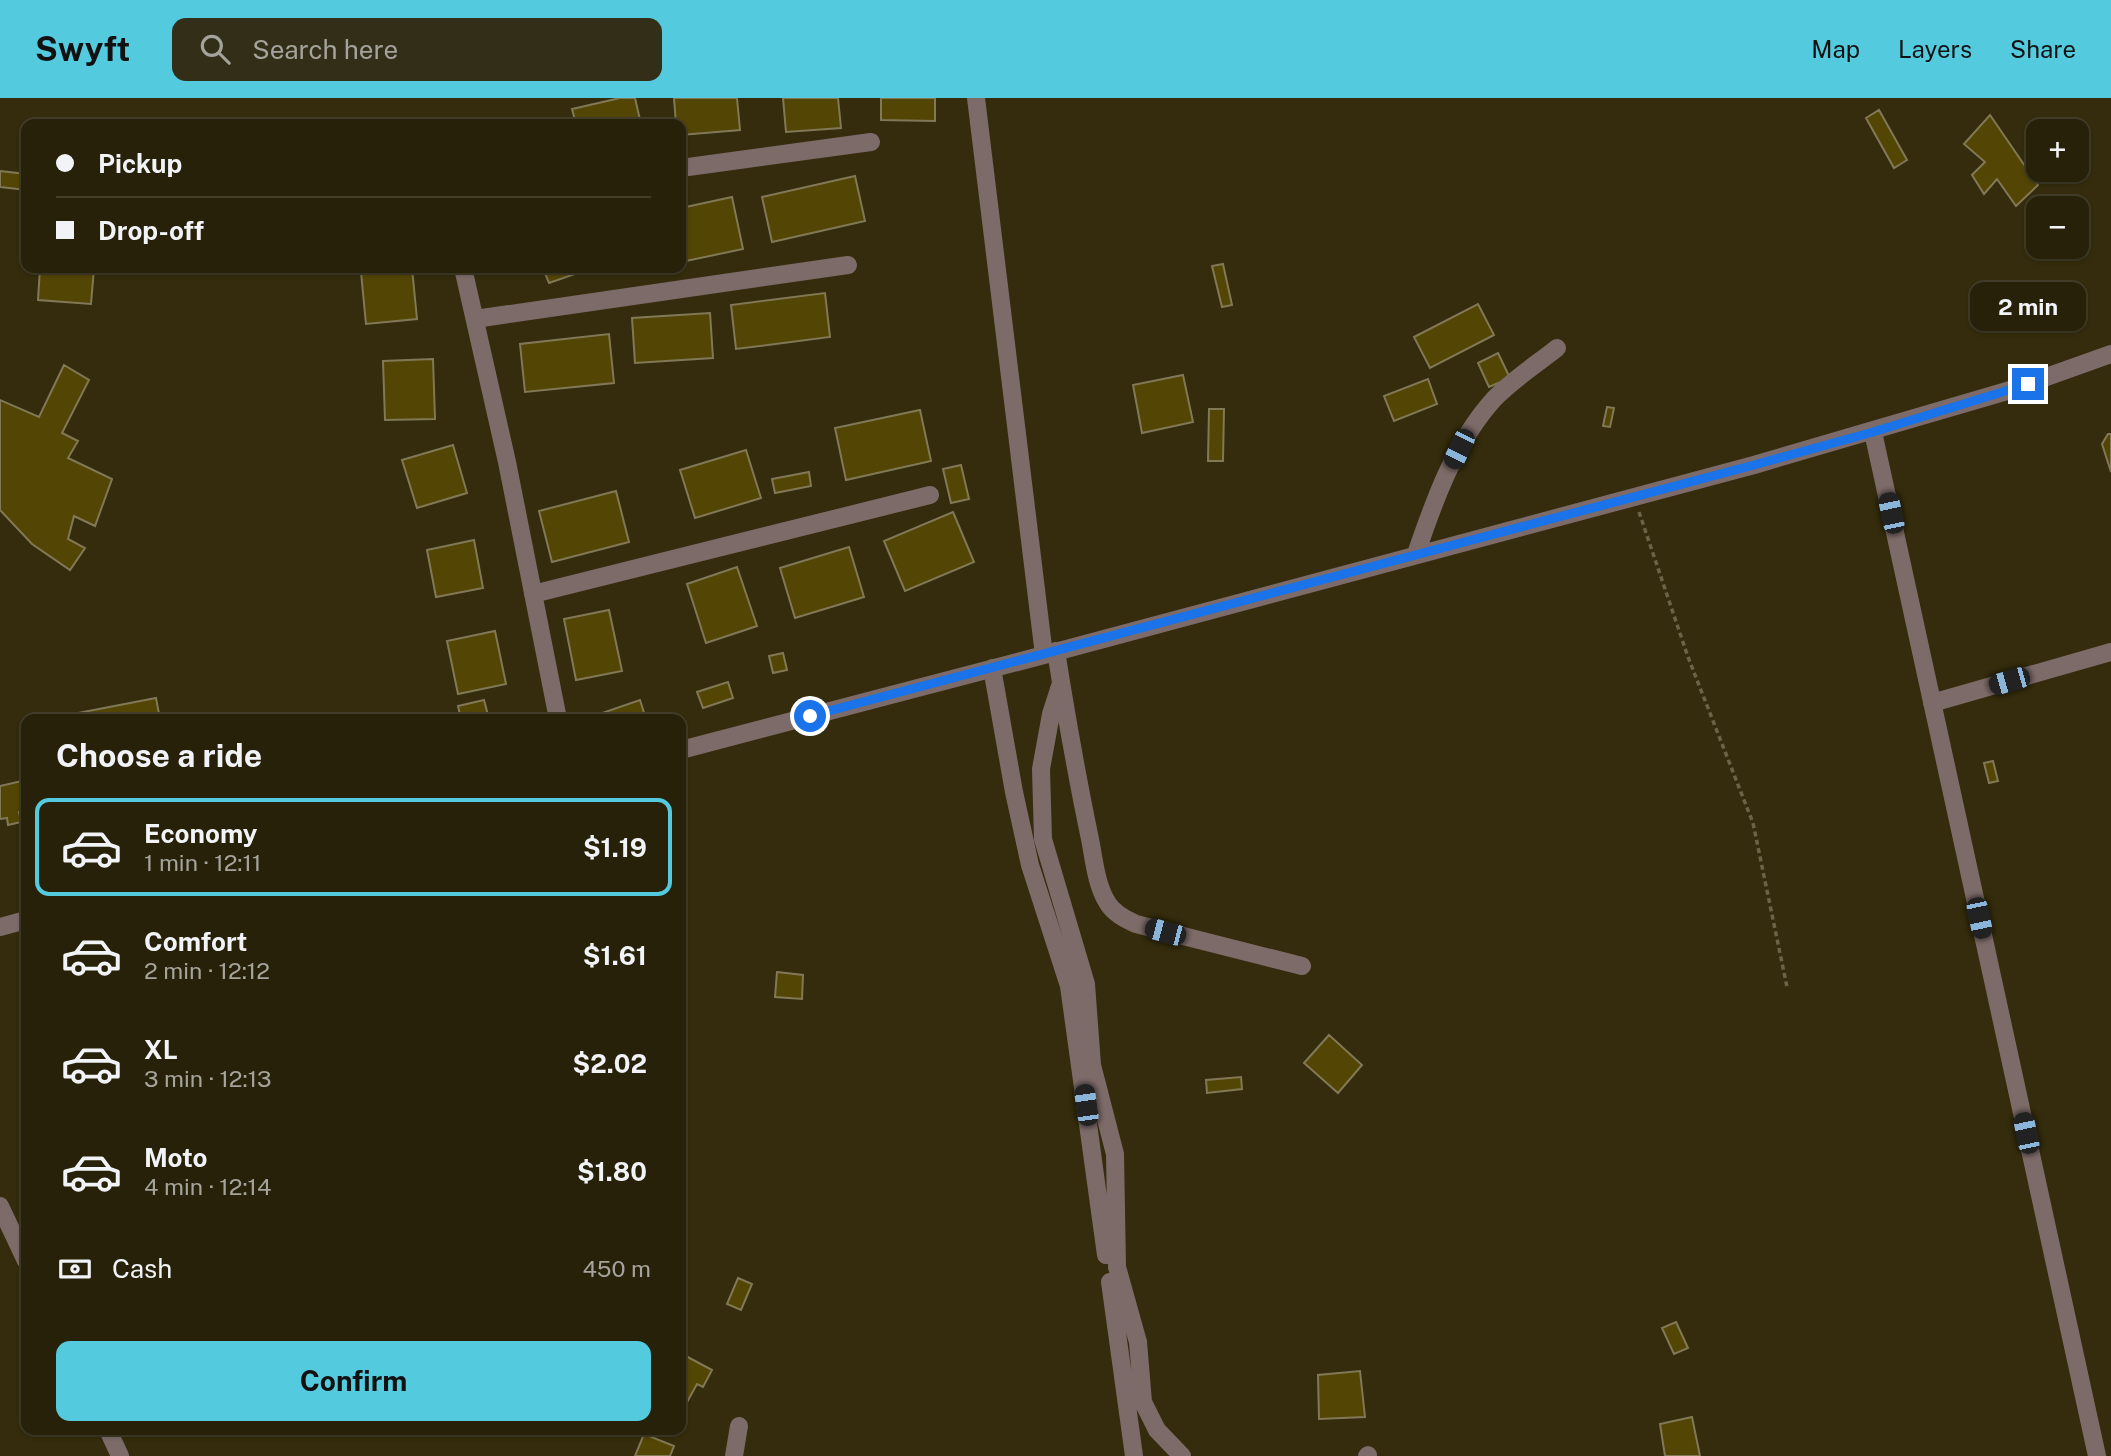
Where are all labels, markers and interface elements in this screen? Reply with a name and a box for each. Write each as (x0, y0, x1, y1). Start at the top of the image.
search box (172, 18, 662, 81)
text: Swyft (35, 30, 130, 68)
icon: search (196, 30, 234, 68)
text: Search here (252, 34, 398, 65)
text: Map (1811, 35, 1860, 63)
text: Layers (1898, 35, 1972, 63)
text: Share (2010, 35, 2076, 63)
map controls (2026, 119, 2089, 259)
button: + (2026, 119, 2089, 182)
text: Pickup (98, 148, 182, 179)
button: − (2026, 196, 2089, 259)
text: Drop-off (98, 215, 204, 246)
callout: 2 min (1970, 282, 2086, 331)
text: 2 min (1998, 293, 2058, 320)
route end (2012, 368, 2044, 400)
car (1441, 426, 1478, 472)
car (1877, 490, 1906, 536)
car (1986, 665, 2033, 697)
route start (794, 700, 826, 732)
text: Choose a ride (56, 737, 262, 774)
icon: car (60, 816, 123, 879)
text: Economy (144, 818, 257, 849)
text: $1.19 (583, 832, 647, 863)
text: 1 min · 12:11 (144, 849, 261, 876)
car (1965, 895, 1994, 941)
car (1142, 916, 1189, 948)
icon: car (60, 924, 123, 987)
text: Comfort (144, 926, 247, 957)
text: $1.61 (583, 940, 647, 971)
text: 2 min · 12:12 (144, 957, 270, 984)
icon: car (60, 1032, 123, 1095)
text: XL (144, 1034, 178, 1065)
text: $2.02 (573, 1048, 647, 1079)
text: 3 min · 12:13 (144, 1065, 272, 1092)
car (1073, 1083, 1100, 1127)
car (2012, 1110, 2041, 1156)
icon: car (60, 1140, 123, 1203)
text: Moto (144, 1142, 207, 1173)
text: $1.80 (577, 1156, 647, 1187)
text: 4 min · 12:14 (144, 1173, 271, 1200)
icon: cash (56, 1250, 94, 1288)
text: Cash (112, 1253, 172, 1284)
text: 450 m (582, 1255, 651, 1282)
button: Confirm (56, 1341, 651, 1421)

